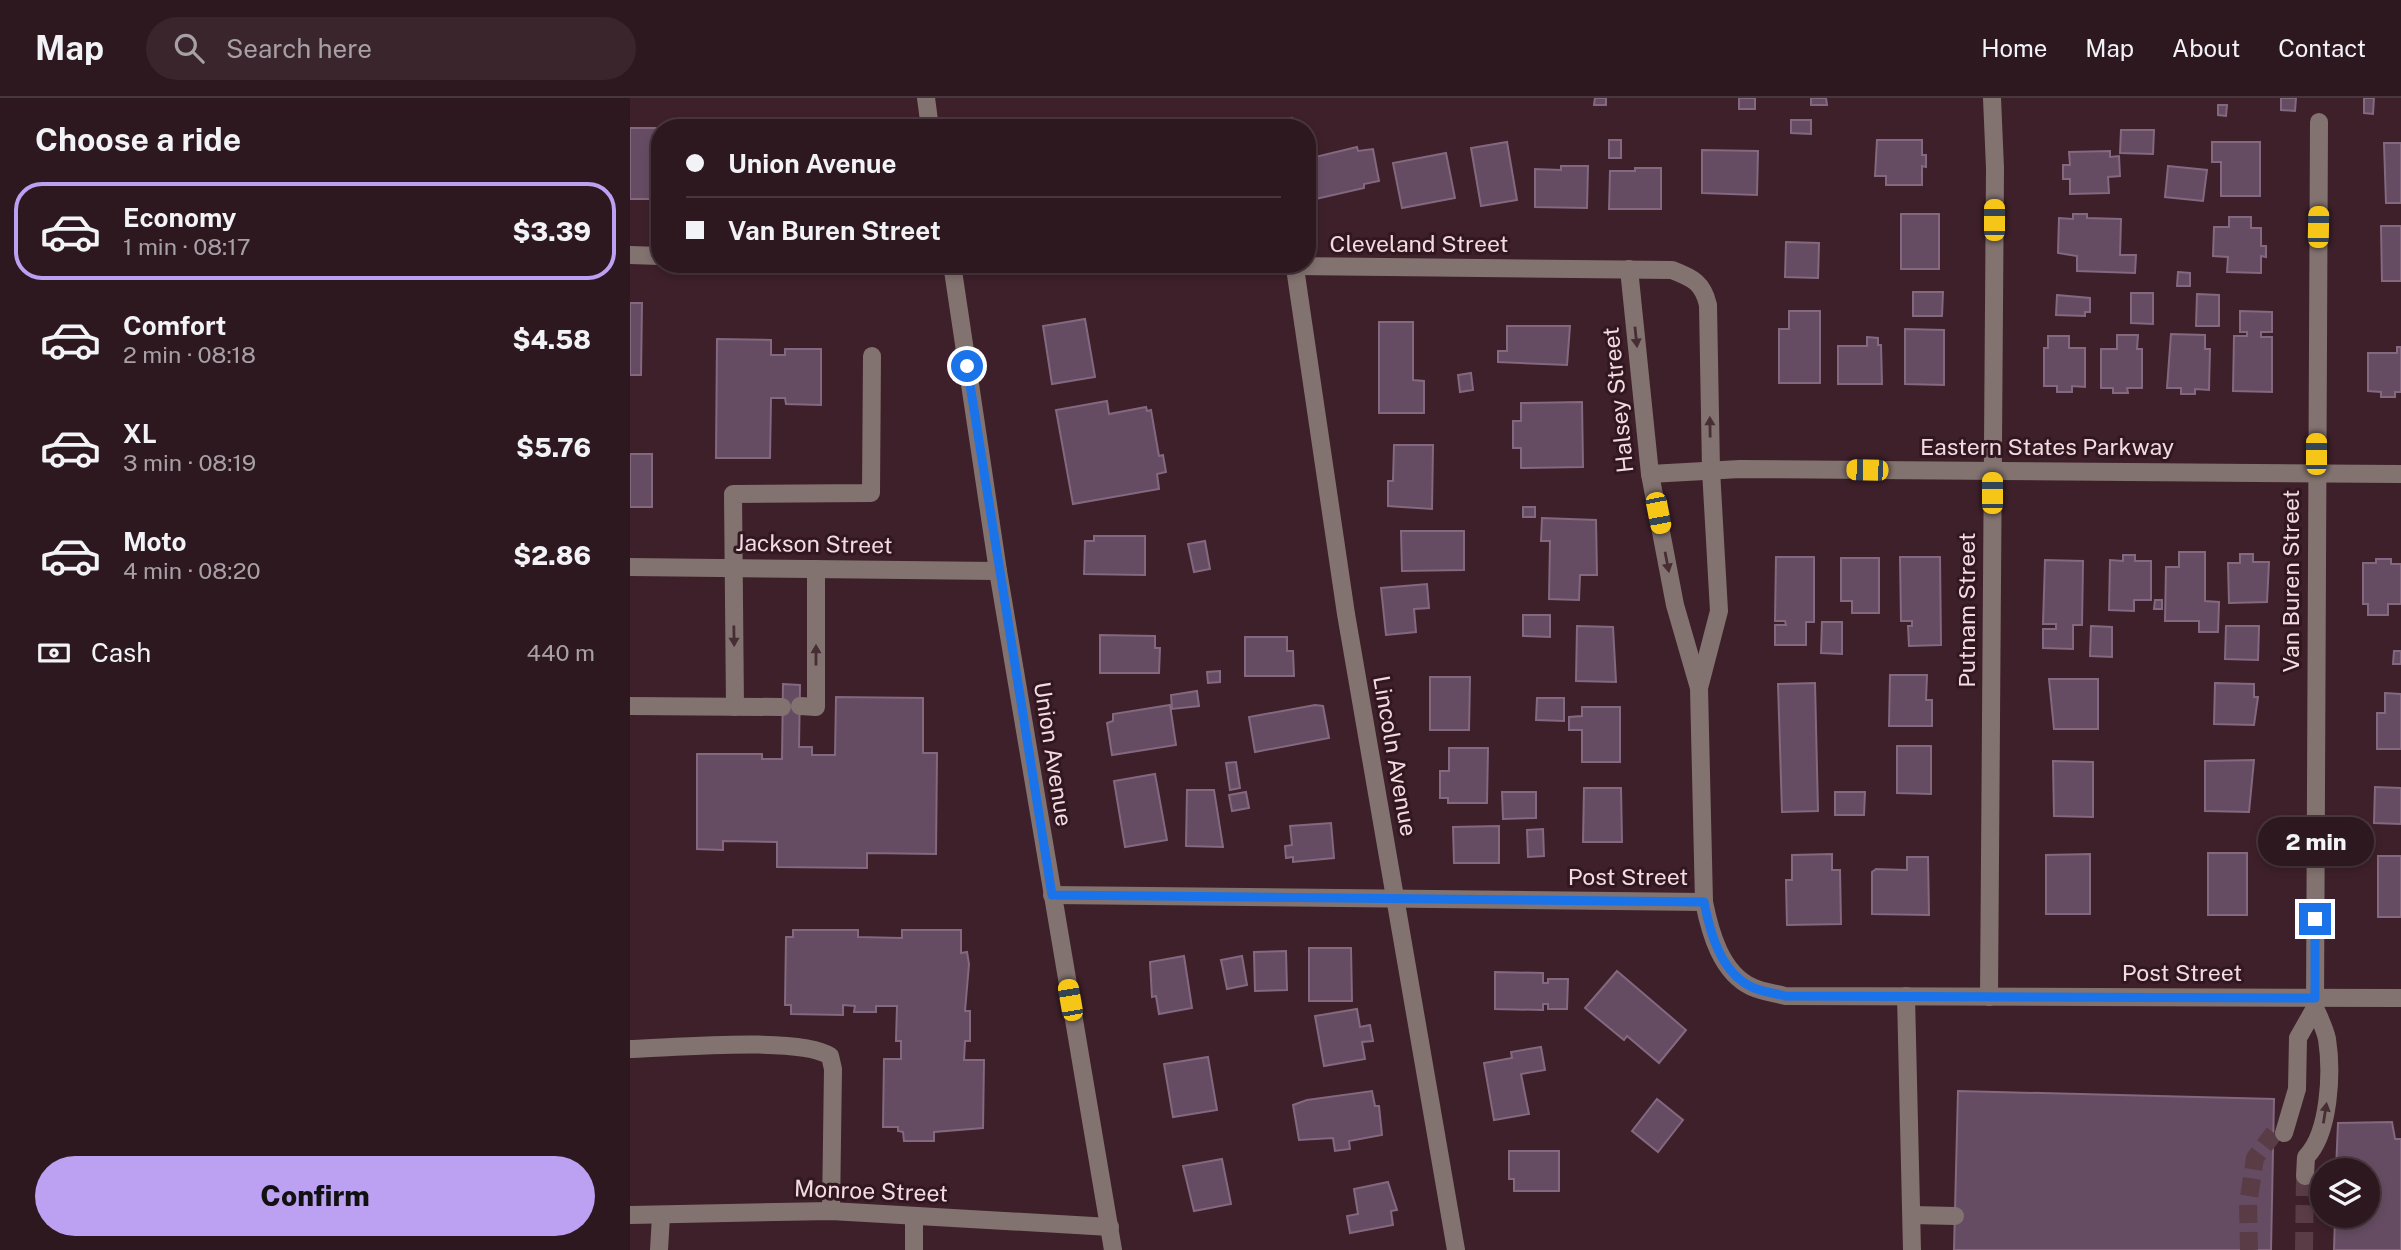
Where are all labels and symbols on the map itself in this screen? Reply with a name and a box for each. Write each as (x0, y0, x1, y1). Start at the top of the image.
car (1984, 199, 2005, 241)
car (2308, 206, 2329, 248)
street label: Cleveland Street (1330, 230, 1508, 257)
street label: Halsey Street (1596, 326, 1639, 474)
one-way arrow (1631, 326, 1642, 348)
route start (951, 350, 983, 382)
one-way arrow (1705, 415, 1716, 437)
street label: Eastern States Parkway (1920, 433, 2174, 460)
car (2306, 433, 2327, 475)
car (1846, 459, 1889, 481)
car (1982, 472, 2003, 514)
car (1644, 490, 1673, 536)
street label: Van Buren Street (2277, 490, 2304, 672)
street label: Jackson Street (735, 529, 893, 558)
street label: Putnam Street (1953, 532, 1980, 688)
one-way arrow (1662, 551, 1673, 573)
one-way arrow (728, 625, 740, 647)
one-way arrow (810, 643, 822, 665)
street label: Lincoln Avenue (1368, 674, 1423, 838)
street label: Union Avenue (1029, 680, 1078, 828)
callout: 2 min (2257, 818, 2373, 866)
street label: Post Street (1568, 863, 1688, 890)
route end (2299, 903, 2331, 935)
street label: Post Street (2122, 959, 2242, 986)
car (1057, 977, 1084, 1023)
one-way arrow (2319, 1102, 2330, 1124)
street label: Monroe Street (794, 1174, 948, 1207)

